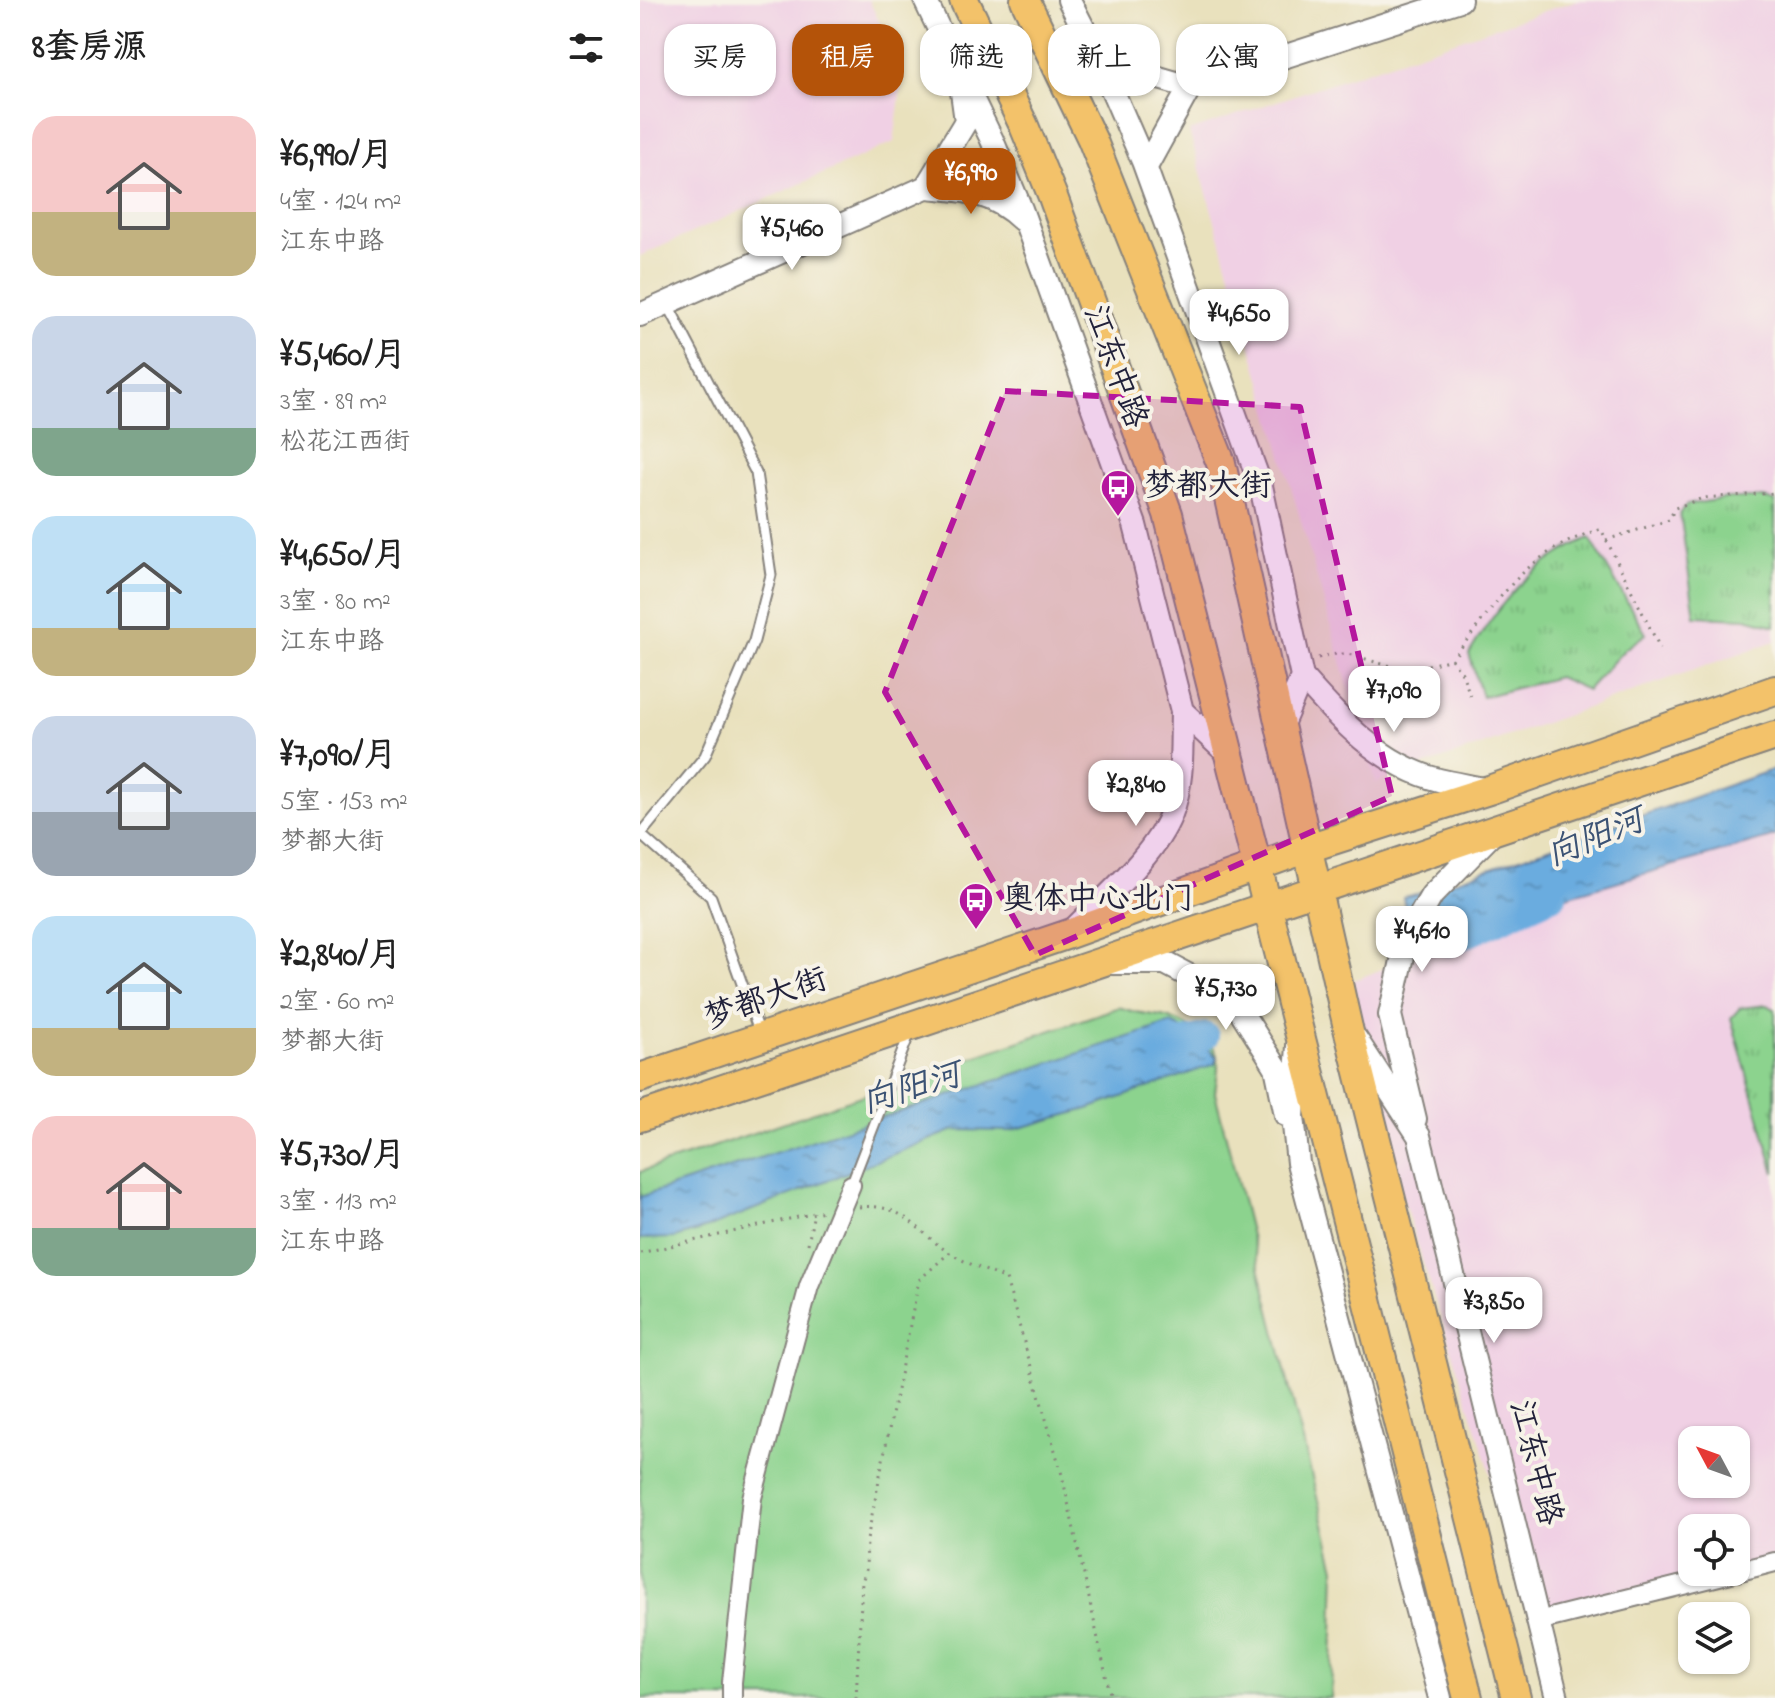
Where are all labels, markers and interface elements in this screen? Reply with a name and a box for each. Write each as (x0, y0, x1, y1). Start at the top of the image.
text: 8套房源 (32, 24, 147, 74)
chip: 买房 (664, 24, 776, 96)
chip: 租房 (792, 24, 904, 96)
chip: 筛选 (920, 24, 1032, 96)
chip: 新上 (1048, 24, 1160, 96)
chip: 公寓 (1176, 24, 1288, 96)
icon: filters (564, 26, 608, 70)
text: ¥6,990/月 (280, 132, 394, 182)
icon: home (96, 148, 192, 244)
pin: ¥6,990 (906, 148, 1036, 216)
text: ¥6,990 (945, 155, 997, 193)
text: 4室 · 124 m² (280, 184, 402, 222)
pin: ¥5,460 (727, 204, 857, 272)
text: ¥5,460 (761, 211, 823, 249)
text: 江东中路 (280, 224, 384, 262)
pin: ¥4,650 (1174, 289, 1304, 357)
text: ¥4,650 (1208, 296, 1270, 334)
street label: 江东中路 (1070, 299, 1158, 435)
text: ¥5,460/月 (280, 332, 407, 382)
icon: home (96, 348, 192, 444)
text: 3室 · 89 m² (280, 384, 387, 422)
text: 松花江西街 (280, 424, 410, 462)
place label: 梦都大街 (1144, 464, 1272, 511)
bus stop icon: 梦都大街 (1099, 468, 1137, 518)
text: ¥4,650/月 (280, 532, 407, 582)
icon: home (96, 548, 192, 644)
text: 3室 · 80 m² (280, 584, 391, 622)
text: 江东中路 (280, 624, 384, 662)
pin: ¥7,090 (1329, 666, 1459, 734)
text: ¥7,090 (1366, 673, 1422, 711)
text: ¥7,090/月 (280, 732, 397, 782)
icon: home (96, 748, 192, 844)
pin: ¥2,840 (1071, 760, 1201, 828)
text: ¥2,840 (1106, 767, 1166, 805)
text: 5室 · 153 m² (280, 784, 408, 822)
water label: 向阳河 (1539, 795, 1657, 881)
text: 梦都大街 (280, 824, 384, 862)
place label: 奥体中心北门 (1002, 877, 1194, 924)
bus stop icon: 奥体中心北门 (957, 881, 995, 931)
pin: ¥4,610 (1357, 906, 1487, 974)
text: ¥4,610 (1394, 913, 1450, 951)
text: ¥2,840/月 (280, 932, 402, 982)
icon: home (96, 948, 192, 1044)
street label: 梦都大街 (698, 957, 834, 1043)
pin: ¥5,730 (1161, 964, 1291, 1032)
text: ¥5,730 (1195, 971, 1257, 1009)
text: 2室 · 60 m² (280, 984, 395, 1022)
text: 梦都大街 (280, 1024, 384, 1062)
water label: 向阳河 (856, 1050, 973, 1129)
text: ¥5,730/月 (280, 1132, 406, 1182)
icon: home (96, 1148, 192, 1244)
text: 3室 · 113 m² (280, 1184, 397, 1222)
text: 江东中路 (280, 1224, 384, 1262)
pin: ¥3,850 (1429, 1277, 1559, 1345)
text: ¥3,850 (1463, 1284, 1525, 1322)
street label: 江东中路 (1496, 1395, 1572, 1531)
north arrow (1678, 1426, 1750, 1498)
map controls (1678, 1426, 1750, 1674)
button: locate (1678, 1514, 1750, 1586)
button: layers (1678, 1602, 1750, 1674)

